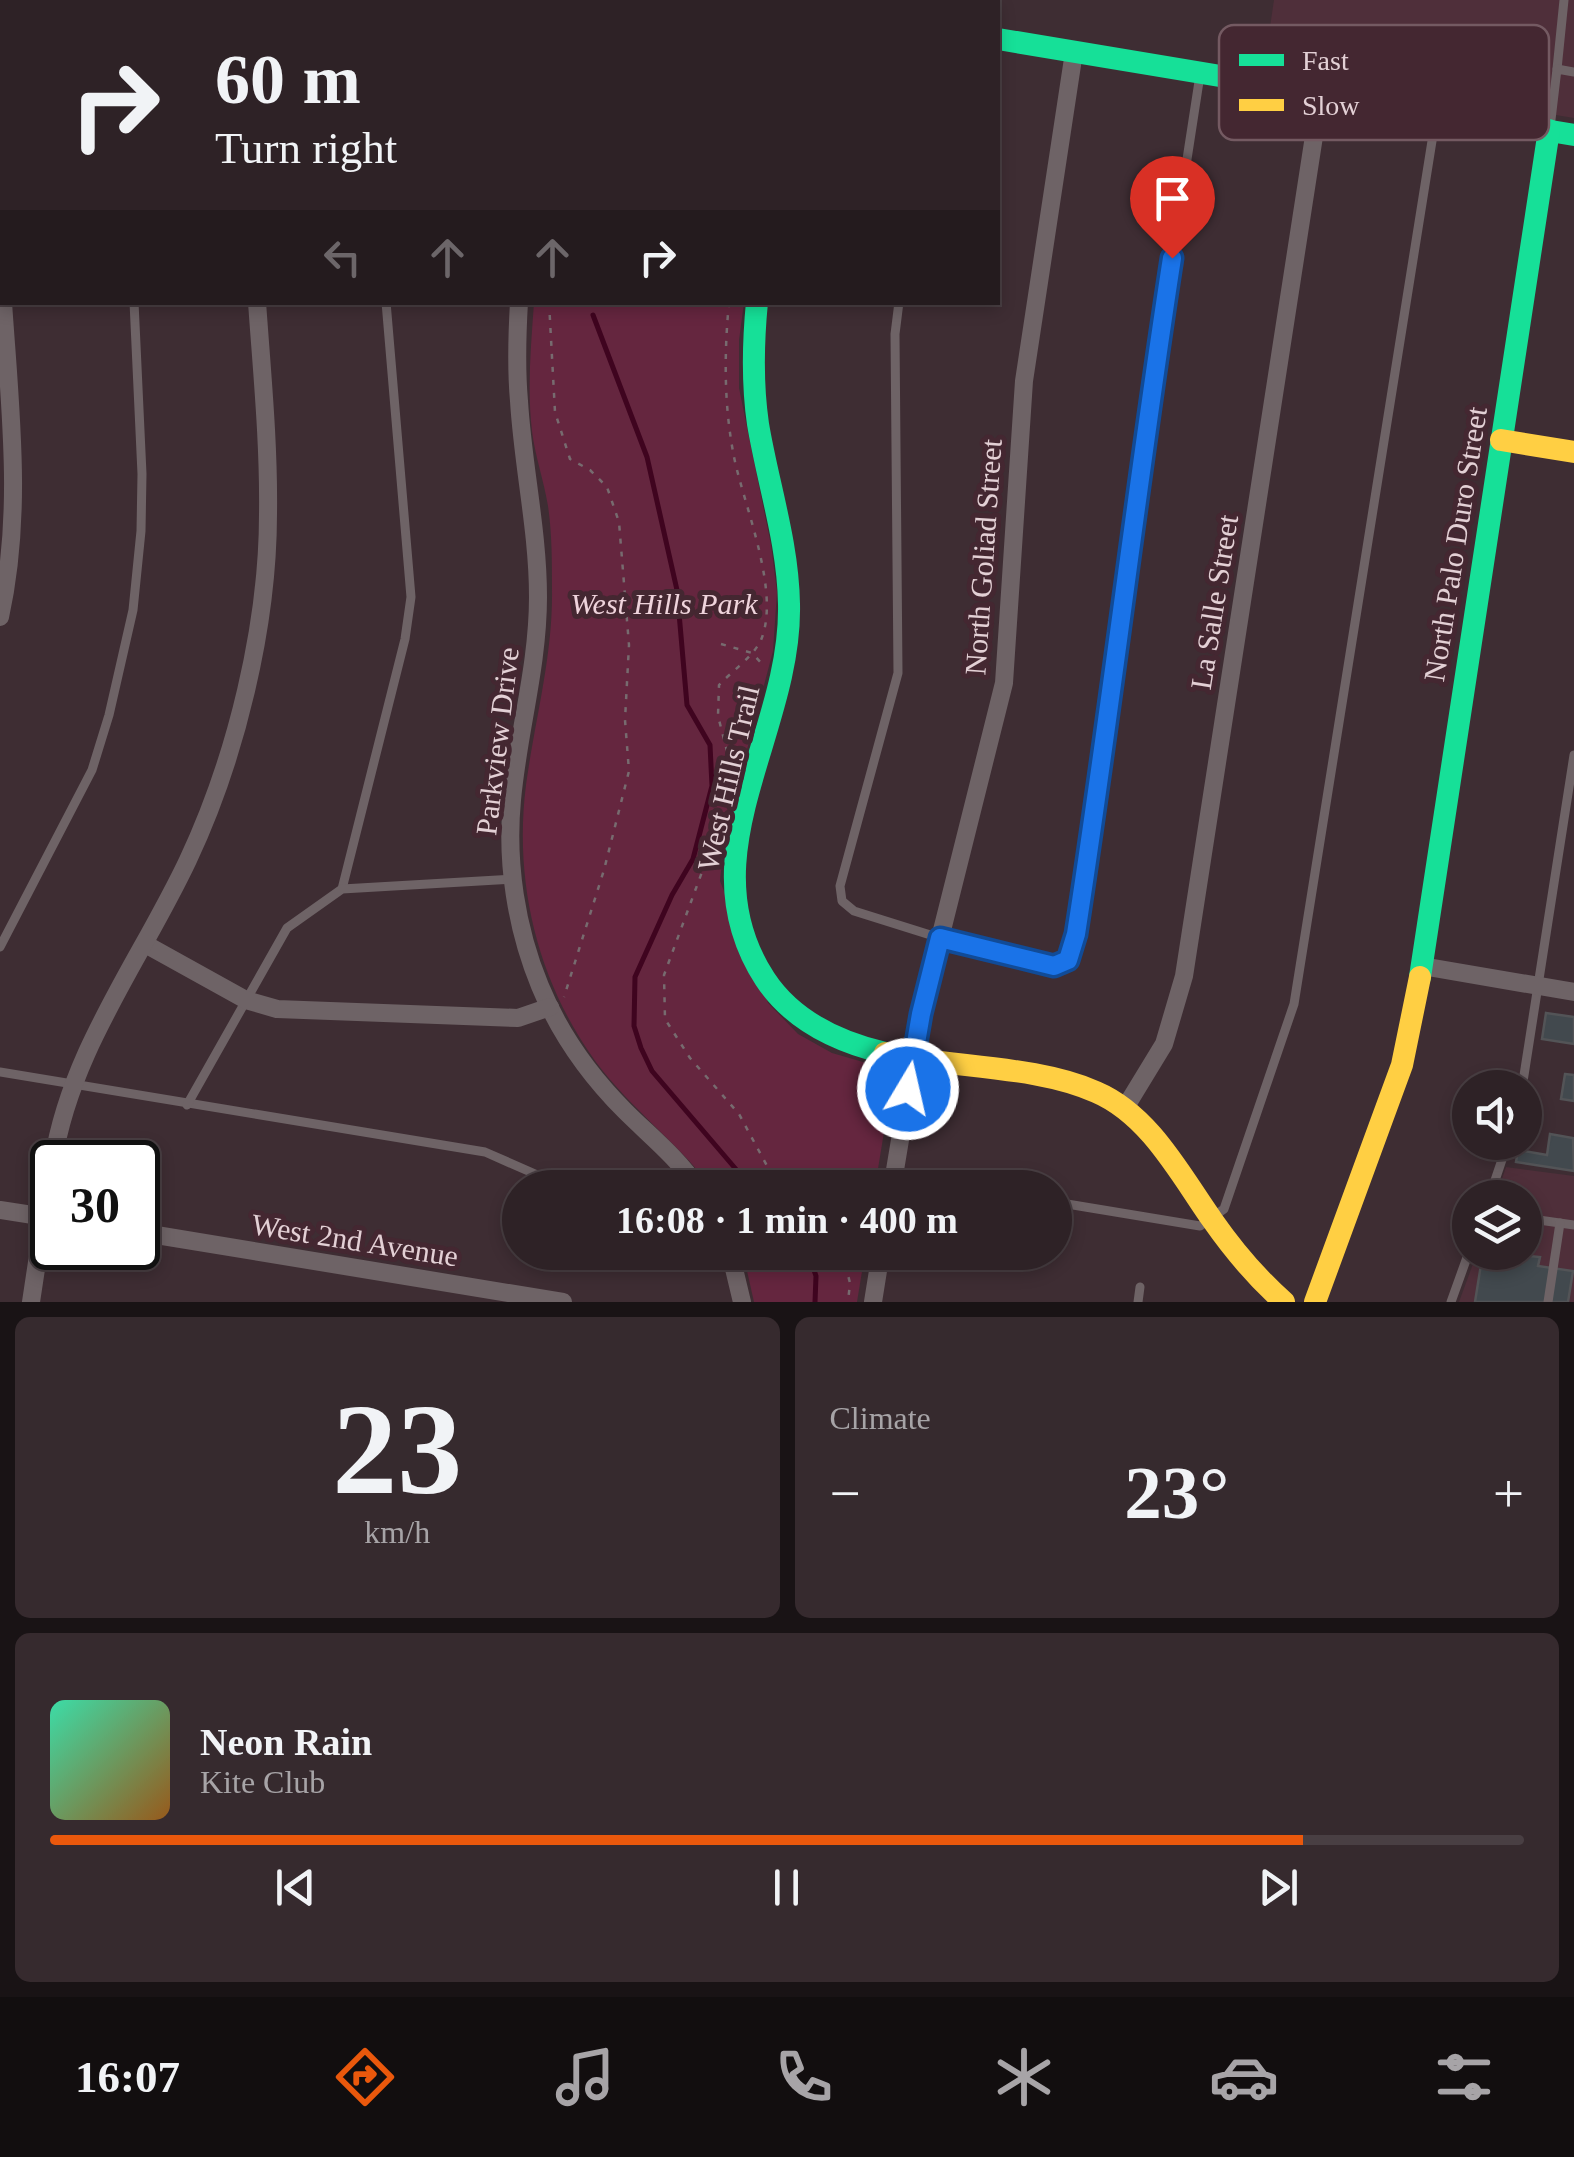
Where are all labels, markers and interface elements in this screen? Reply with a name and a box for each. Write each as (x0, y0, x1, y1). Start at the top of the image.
legend (1219, 25, 1549, 140)
icon: right (50, 40, 180, 170)
text: 60 m (215, 41, 361, 118)
text: Fast (1302, 45, 1349, 76)
text: Slow (1302, 90, 1360, 121)
text: Turn right (215, 123, 397, 173)
pin (1130, 156, 1215, 259)
icon: arrive (1145, 171, 1200, 226)
icon: left (315, 230, 370, 285)
icon: ahead (420, 230, 475, 285)
icon: ahead (525, 230, 580, 285)
icon: right (630, 230, 685, 285)
street label: North Palo Duro Street (1417, 404, 1493, 684)
street label: North Goliad Street (958, 437, 1008, 676)
street label: La Salle Street (1184, 512, 1244, 692)
park label: West Hills Park (570, 587, 758, 620)
street label: Parkview Drive (469, 645, 525, 837)
street label: West Hills Trail (691, 682, 765, 874)
position arrow (856, 1037, 960, 1141)
map controls (1452, 1070, 1542, 1270)
button: sound (1452, 1070, 1542, 1160)
speed limit sign: 30 (30, 1140, 160, 1270)
button: layers (1452, 1180, 1542, 1270)
text: 16:08 · 1 min · 400 m (616, 1199, 958, 1241)
street label: West 2nd Avenue (249, 1207, 461, 1273)
text: 23 (332, 1377, 462, 1521)
text: Climate (830, 1400, 931, 1436)
text: 23° (1124, 1451, 1229, 1534)
text: − (830, 1463, 861, 1524)
text: + (1493, 1463, 1524, 1524)
text: km/h (364, 1514, 430, 1550)
text: Neon Rain (200, 1721, 372, 1763)
text: Kite Club (200, 1764, 325, 1800)
icon: previous (268, 1860, 323, 1915)
icon: pause (759, 1860, 814, 1915)
icon: next (1251, 1860, 1306, 1915)
icon: directions (330, 2042, 400, 2112)
icon: music (550, 2042, 620, 2112)
icon: phone (769, 2042, 839, 2112)
icon: climate (989, 2042, 1059, 2112)
icon: car (1209, 2042, 1279, 2112)
icon: filters (1429, 2042, 1499, 2112)
text: 16:07 (75, 2052, 180, 2102)

